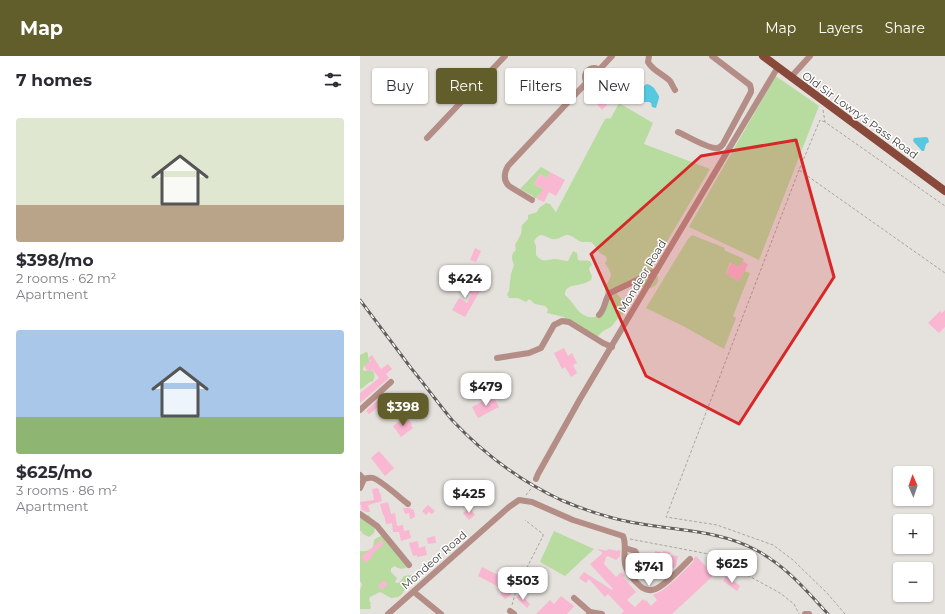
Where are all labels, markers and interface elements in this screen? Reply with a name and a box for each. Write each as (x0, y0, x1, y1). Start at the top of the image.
text: Map (20, 17, 63, 40)
text: Map (765, 19, 796, 37)
text: Layers (818, 19, 863, 37)
text: Share (885, 19, 925, 37)
chip: Buy (372, 68, 428, 104)
chip: Rent (436, 68, 497, 104)
chip: Filters (505, 68, 576, 104)
chip: New (584, 68, 644, 104)
street label: Old Sir Lowry's Pass Road (799, 68, 921, 162)
icon: filters (322, 69, 344, 91)
text: 7 homes (16, 70, 92, 90)
icon: home (144, 144, 216, 216)
street label: Mondeor Road (615, 237, 669, 315)
text: $398/mo (16, 250, 94, 270)
pin: $424 (441, 265, 489, 299)
text: 2 rooms · 62 m² (16, 270, 116, 286)
text: $424 (448, 270, 482, 286)
text: Apartment (16, 286, 88, 302)
icon: home (144, 356, 216, 428)
pin: $479 (462, 373, 510, 407)
text: $479 (469, 378, 503, 394)
pin: $398 (379, 393, 427, 427)
text: $398 (387, 398, 419, 414)
text: $625/mo (16, 462, 92, 482)
north arrow (893, 466, 933, 506)
map controls (893, 466, 933, 602)
pin: $425 (445, 480, 493, 514)
text: 3 rooms · 86 m² (16, 482, 117, 498)
text: $425 (453, 485, 485, 501)
text: Apartment (16, 498, 88, 514)
button: + (893, 514, 933, 554)
street label: Mondeor Road (399, 528, 469, 592)
pin: $625 (708, 550, 756, 584)
pin: $741 (625, 553, 673, 587)
text: $625 (716, 555, 748, 571)
text: $741 (634, 558, 664, 574)
button: − (893, 562, 933, 602)
pin: $503 (499, 567, 547, 601)
text: $503 (507, 572, 539, 588)

